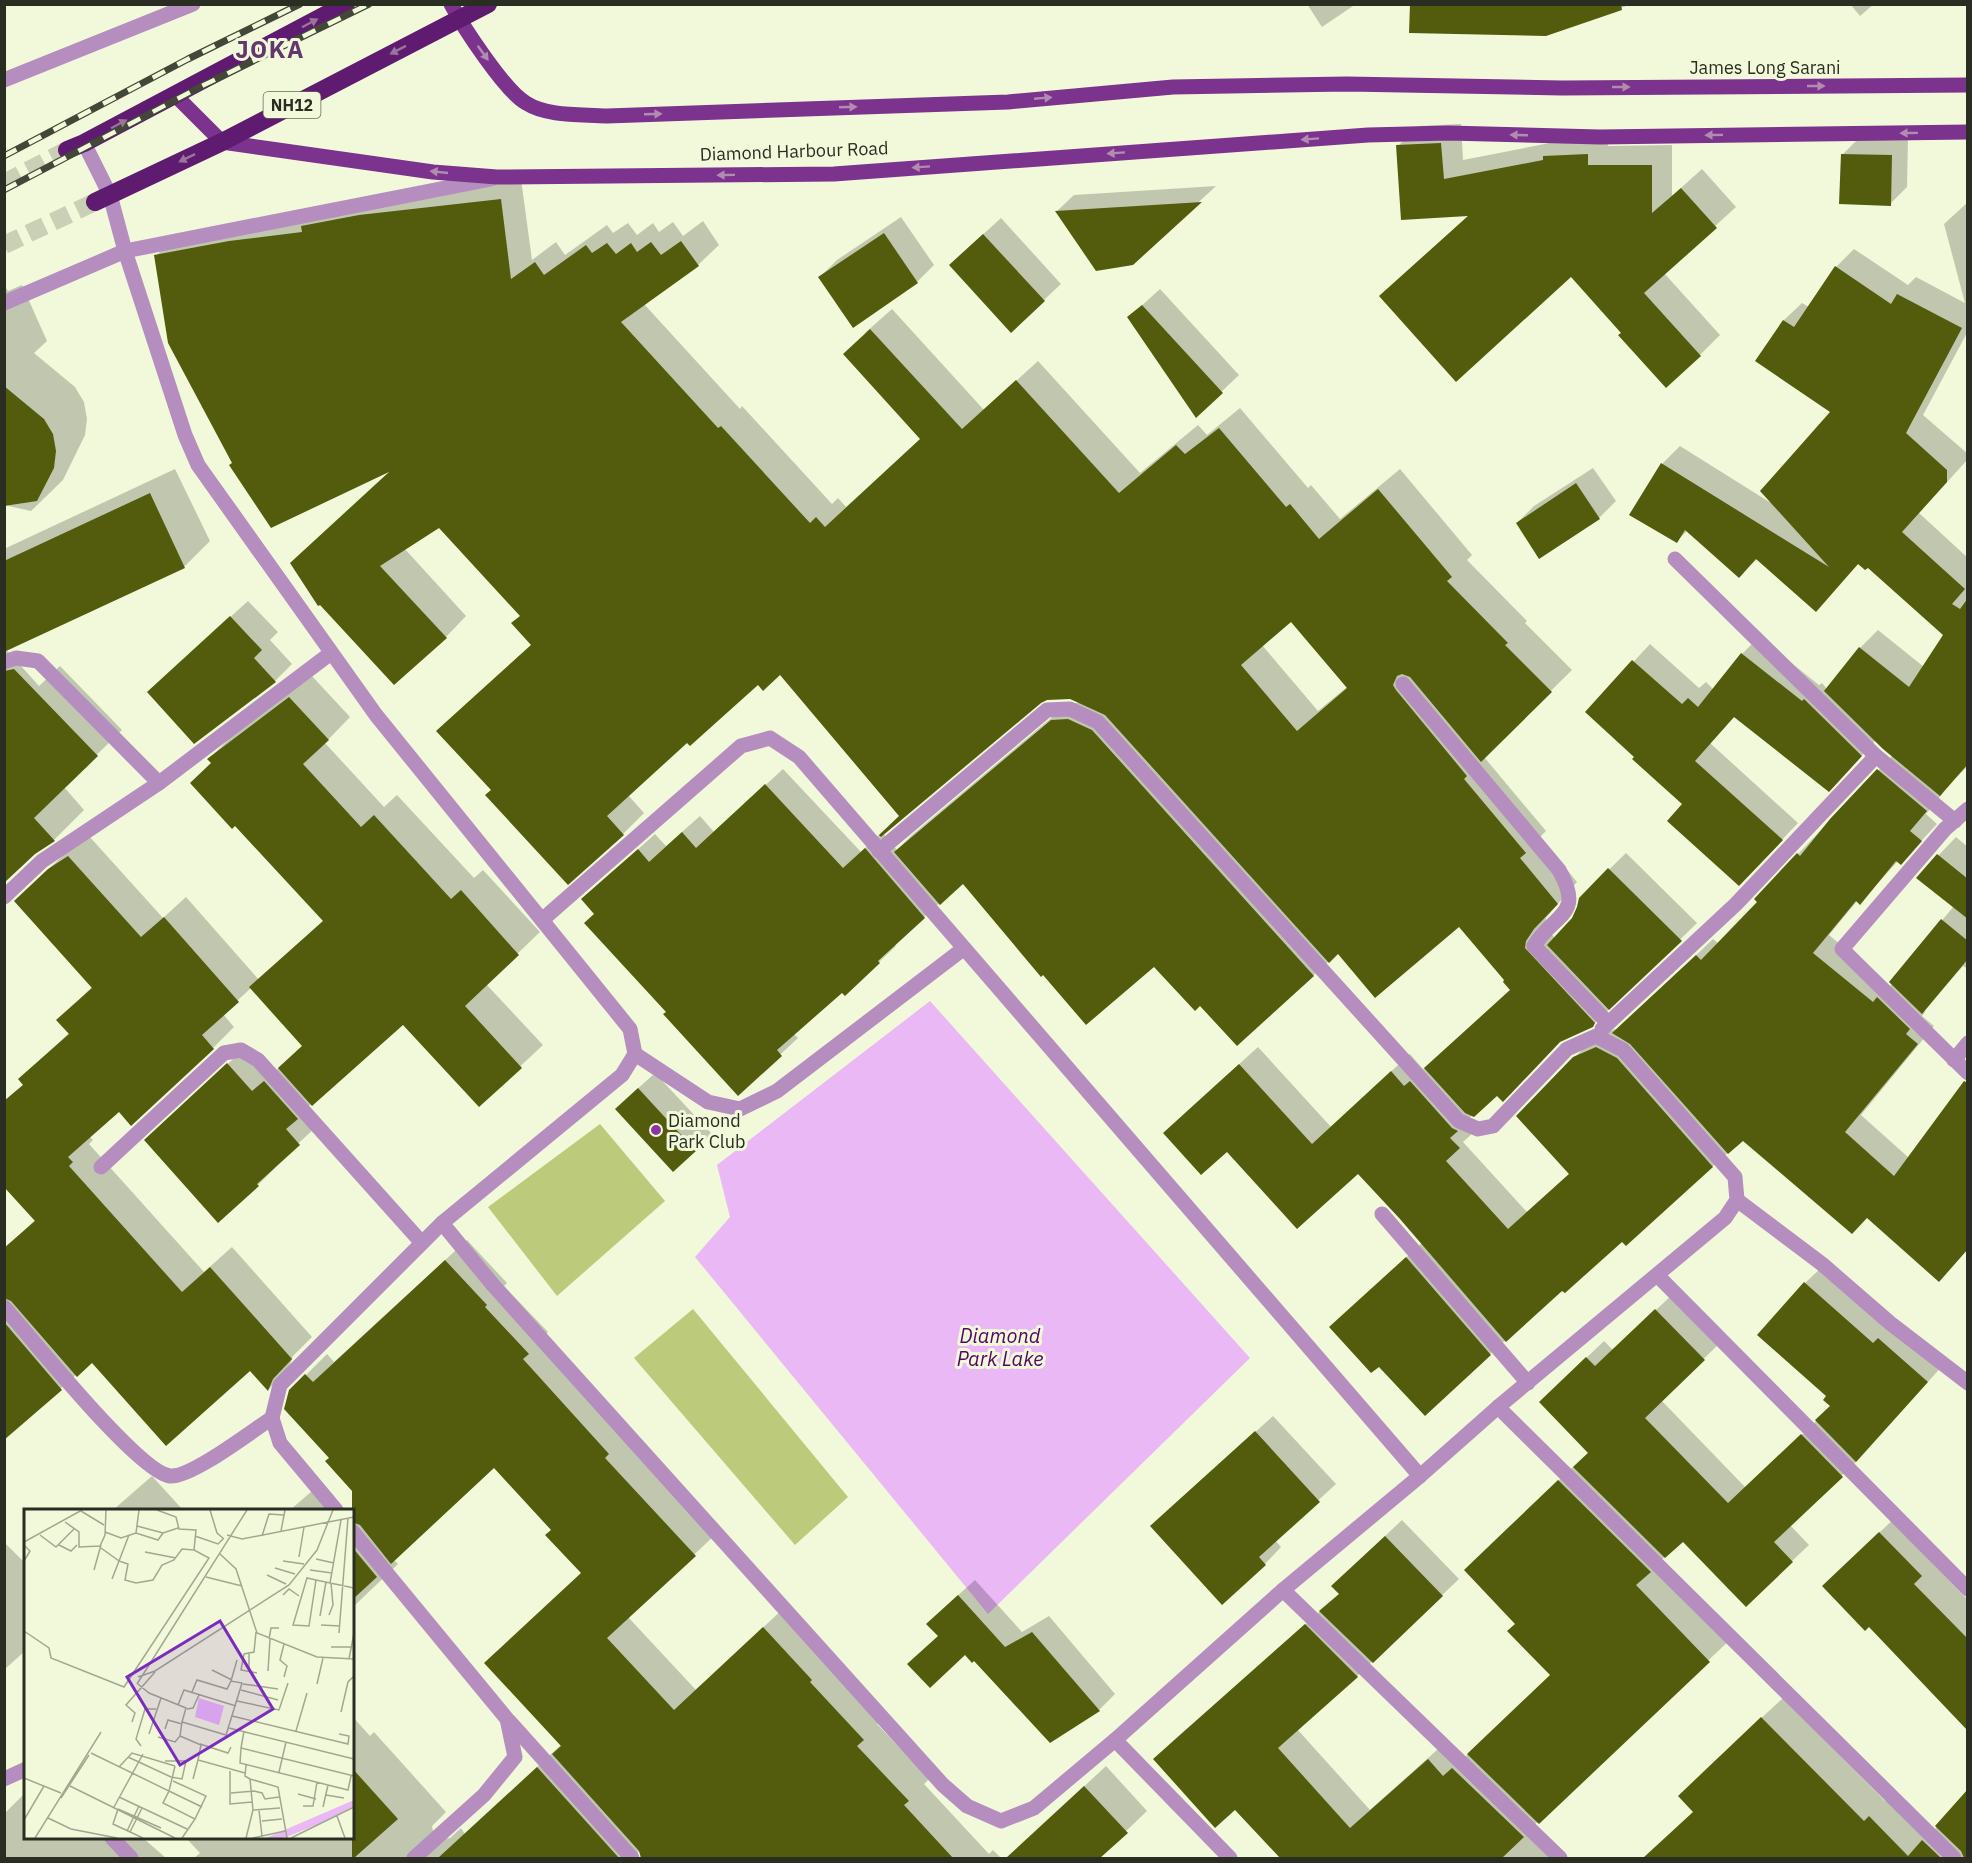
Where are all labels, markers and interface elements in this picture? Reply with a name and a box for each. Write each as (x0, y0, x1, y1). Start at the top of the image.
one-way arrow (302, 18, 319, 28)
district label: JOKA (235, 33, 305, 65)
one-way arrow (477, 45, 489, 61)
one-way arrow (390, 46, 407, 55)
street label: James Long Sarani (1689, 56, 1841, 79)
one-way arrow (1806, 81, 1825, 91)
one-way arrow (1611, 82, 1630, 92)
road number: NH12 (264, 92, 320, 118)
one-way arrow (1033, 94, 1052, 103)
one-way arrow (839, 103, 858, 112)
one-way arrow (644, 109, 663, 119)
one-way arrow (111, 119, 128, 129)
one-way arrow (1900, 128, 1919, 137)
one-way arrow (1510, 130, 1529, 140)
one-way arrow (1705, 131, 1724, 140)
one-way arrow (1301, 134, 1320, 144)
street label: Diamond Harbour Road (699, 136, 889, 166)
one-way arrow (1106, 148, 1125, 158)
one-way arrow (179, 154, 196, 163)
one-way arrow (912, 162, 931, 172)
one-way arrow (429, 167, 448, 177)
one-way arrow (717, 171, 736, 180)
place label: Diamond Park Club (668, 1109, 745, 1153)
marker: Diamond Park Club (649, 1123, 663, 1137)
water label: Diamond Park Lake (957, 1322, 1043, 1372)
inset map (24, 1509, 354, 1839)

